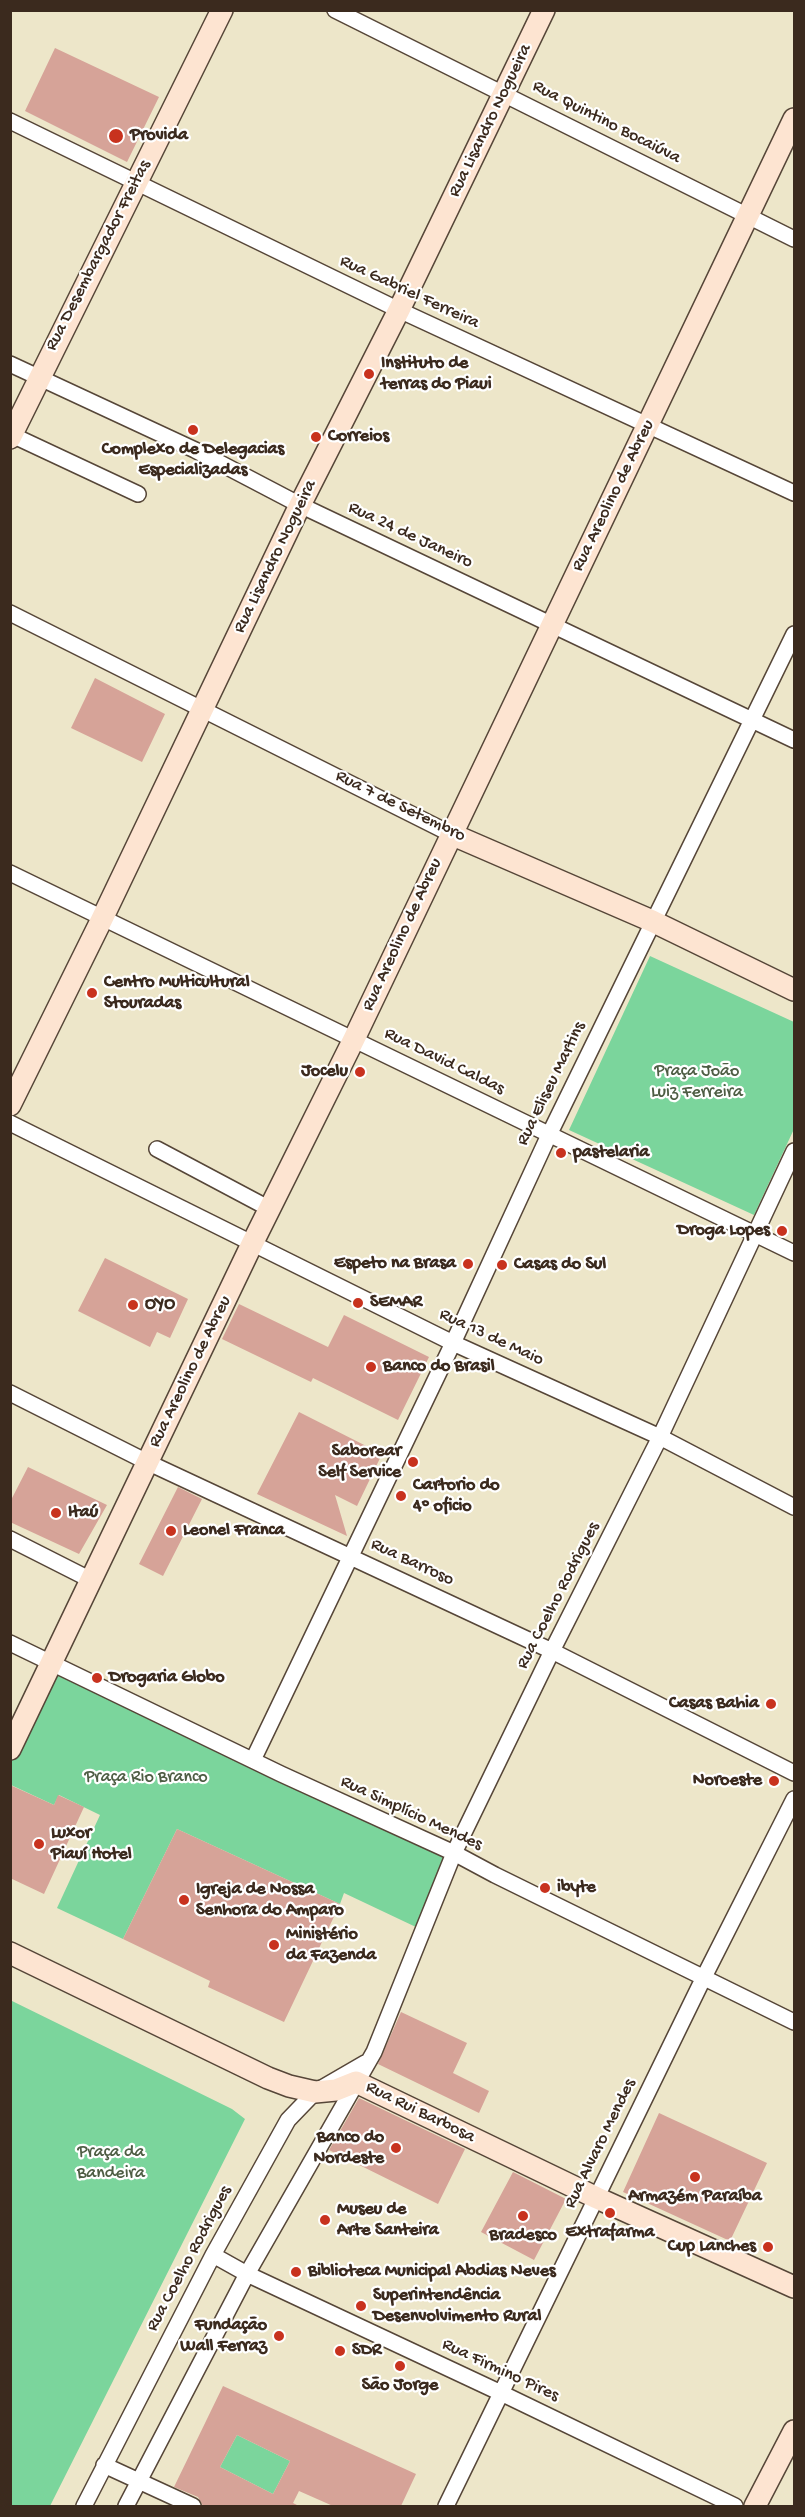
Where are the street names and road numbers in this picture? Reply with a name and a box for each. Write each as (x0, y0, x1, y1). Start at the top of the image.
street label: Rua Lisandro Nogueira (445, 41, 537, 201)
street label: Rua Quintino Bocaiúva (528, 76, 684, 170)
street label: Rua Desembargador Freitas (41, 157, 157, 355)
street label: Rua Gabriel Ferreira (336, 251, 482, 335)
street label: Rua Areolino de Abreu (568, 417, 660, 575)
street label: Rua Lisandro Nogueira (230, 477, 322, 637)
street label: Rua 24 de Janeiro (344, 498, 476, 574)
street label: Rua 7 de Setembro (331, 766, 469, 848)
street label: Rua Areolino de Abreu (358, 855, 448, 1015)
street label: Rua Eliseu Martins (513, 1019, 591, 1149)
street label: Rua David Caldas (380, 1023, 508, 1101)
street label: Rua Areolino de Abreu (145, 1293, 237, 1451)
street label: Rua 13 de Maio (435, 1304, 547, 1372)
street label: Rua Coelho Rodrigues (513, 1519, 605, 1673)
street label: Rua Barroso (367, 1534, 457, 1592)
street label: Rua Simplício Mendes (337, 1772, 485, 1856)
street label: Rua Alvaro Mendes (560, 2076, 642, 2212)
street label: Rua Rui Barbosa (362, 2077, 478, 2149)
street label: Rua Coelho Rodrigues (142, 2182, 238, 2336)
street label: Rua Firmino Pires (438, 2334, 562, 2408)

